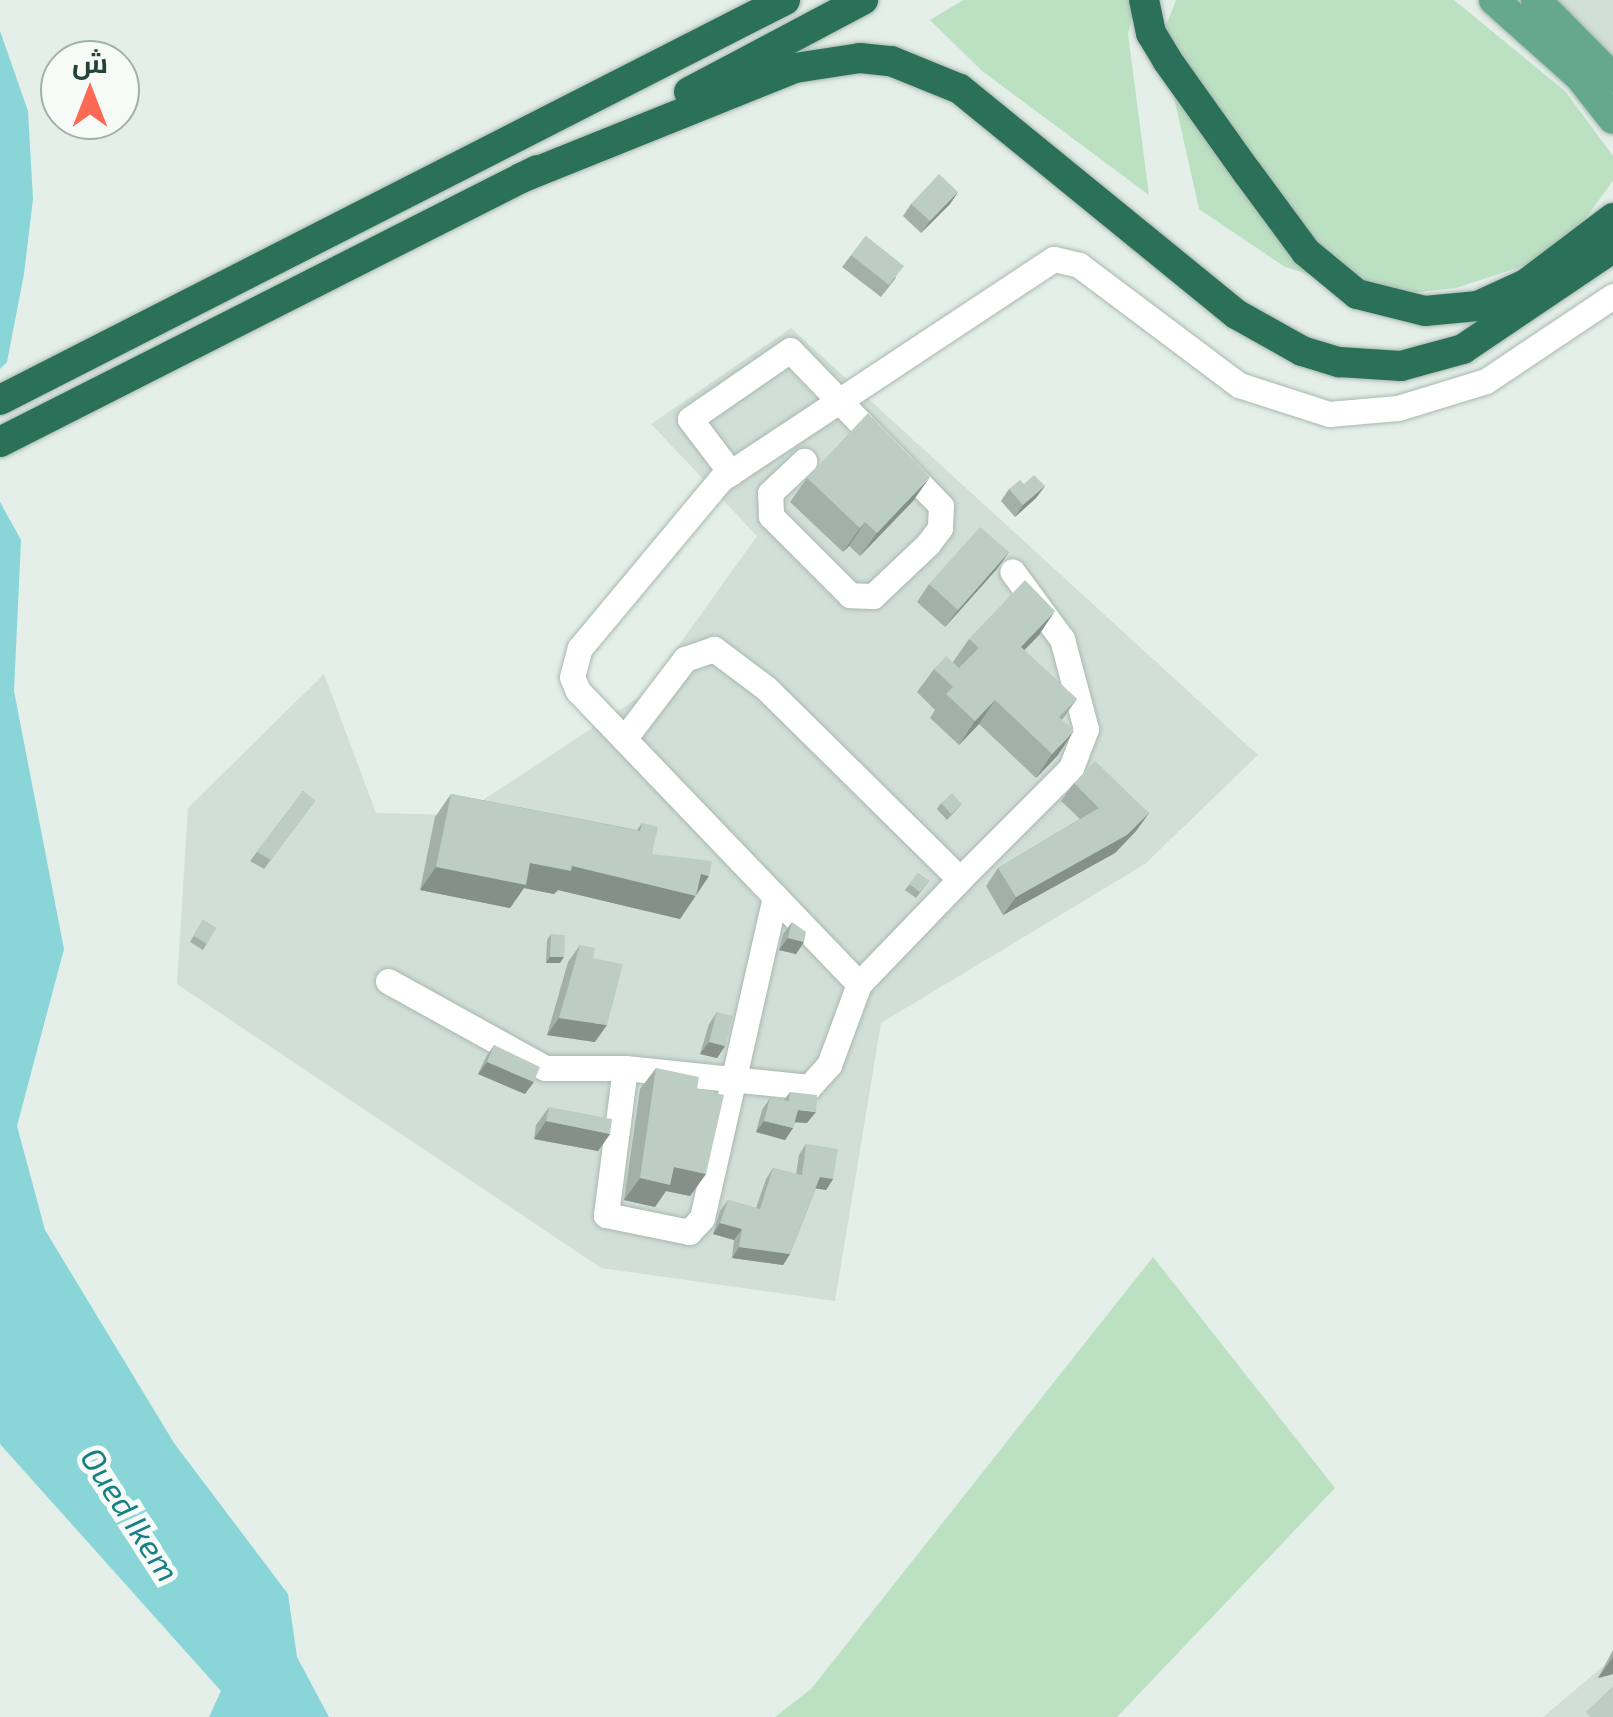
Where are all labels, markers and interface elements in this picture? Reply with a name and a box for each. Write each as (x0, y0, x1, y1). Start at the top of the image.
north arrow (40, 40, 140, 140)
text: ش (72, 45, 108, 79)
water label: Oued Ikem (74, 1440, 188, 1588)

